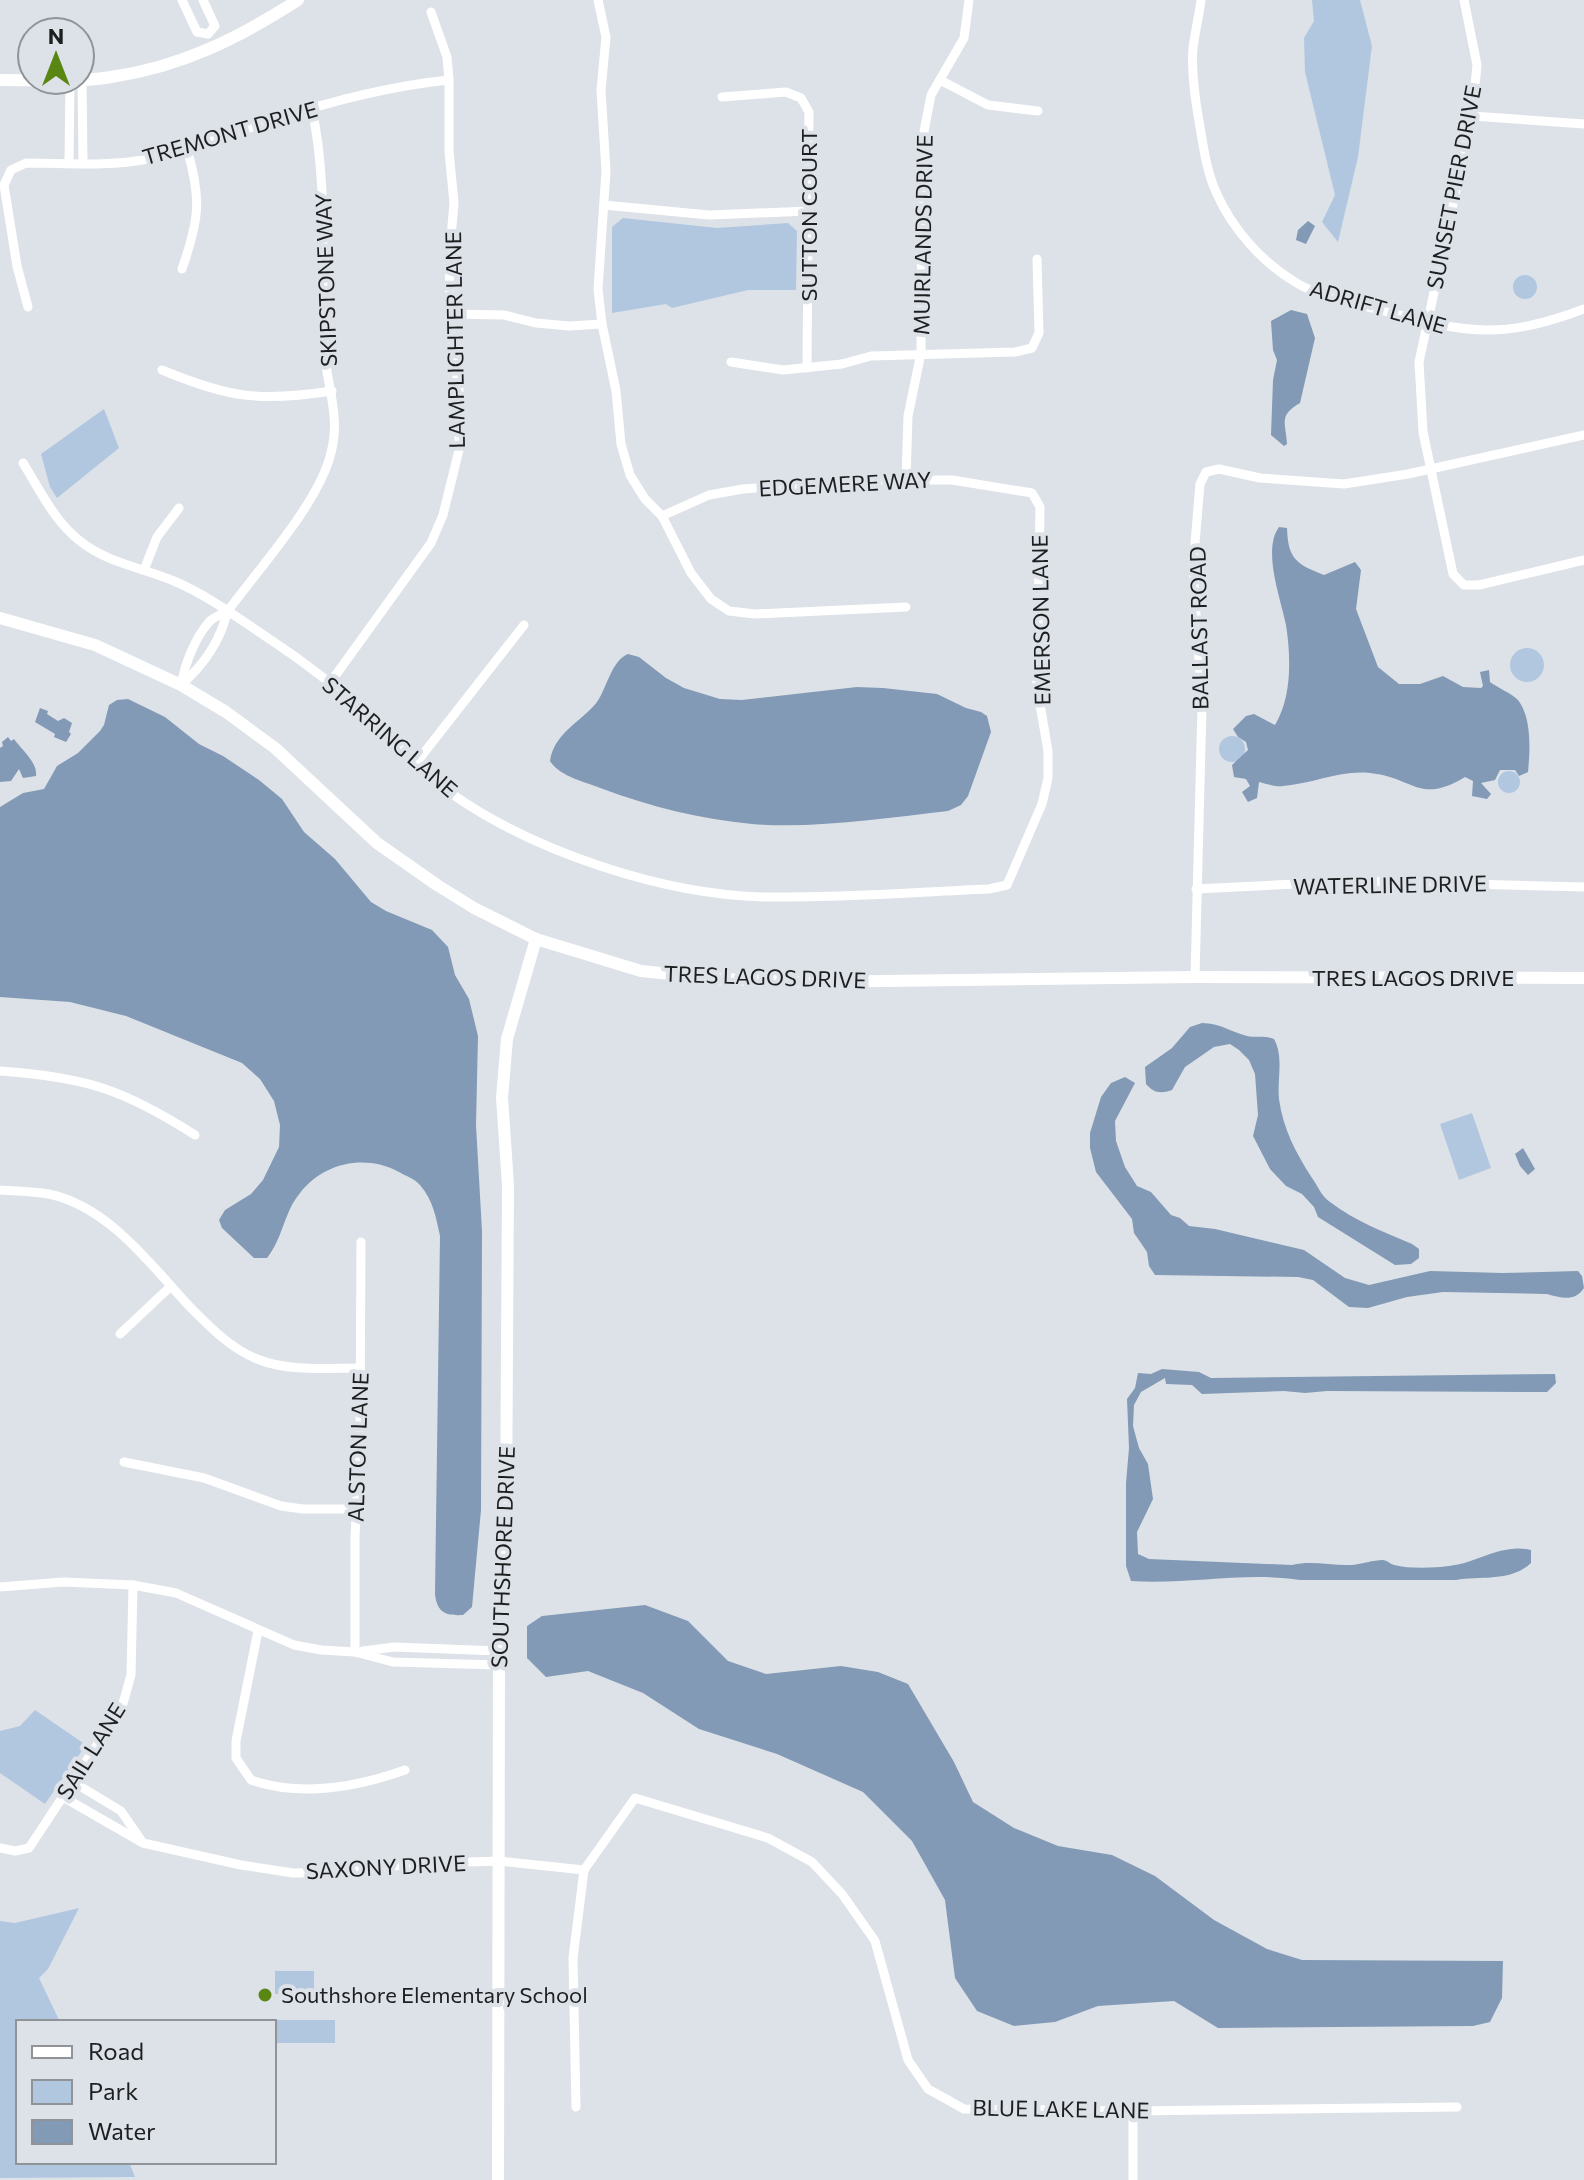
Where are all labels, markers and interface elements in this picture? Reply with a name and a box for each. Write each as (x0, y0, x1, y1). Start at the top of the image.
north arrow (16, 16, 96, 96)
text: N (48, 22, 64, 49)
street label: SUNSET PIER DRIVE (1421, 83, 1487, 291)
street label: TREMONT DRIVE (139, 95, 320, 170)
street label: SUTTON COURT (795, 129, 822, 301)
street label: MUIRLANDS DRIVE (907, 134, 938, 336)
street label: SKIPSTONE WAY (309, 193, 342, 367)
street label: LAMPLIGHTER LANE (439, 231, 470, 449)
street label: ADRIFT LANE (1307, 274, 1449, 339)
street label: EDGEMERE WAY (758, 465, 932, 502)
street label: EMERSON LANE (1026, 534, 1055, 706)
street label: BALLAST ROAD (1184, 546, 1213, 710)
street label: STARRING LANE (317, 671, 463, 803)
street label: WATERLINE DRIVE (1293, 869, 1487, 900)
street label: TRES LAGOS DRIVE (663, 959, 867, 994)
street label: TRES LAGOS DRIVE (1312, 964, 1514, 991)
street label: ALSTON LANE (341, 1372, 374, 1522)
street label: SOUTHSHORE DRIVE (485, 1445, 520, 1668)
street label: SAIL LANE (50, 1698, 131, 1804)
street label: SAXONY DRIVE (305, 1849, 467, 1884)
place label: Southshore Elementary School (281, 1981, 588, 2008)
marker: Southshore Elementary School (256, 1986, 274, 2004)
legend (16, 2020, 276, 2164)
text: Road (88, 2036, 144, 2065)
text: Park (88, 2076, 138, 2105)
street label: BLUE LAKE LANE (972, 2093, 1150, 2124)
text: Water (88, 2116, 156, 2145)

